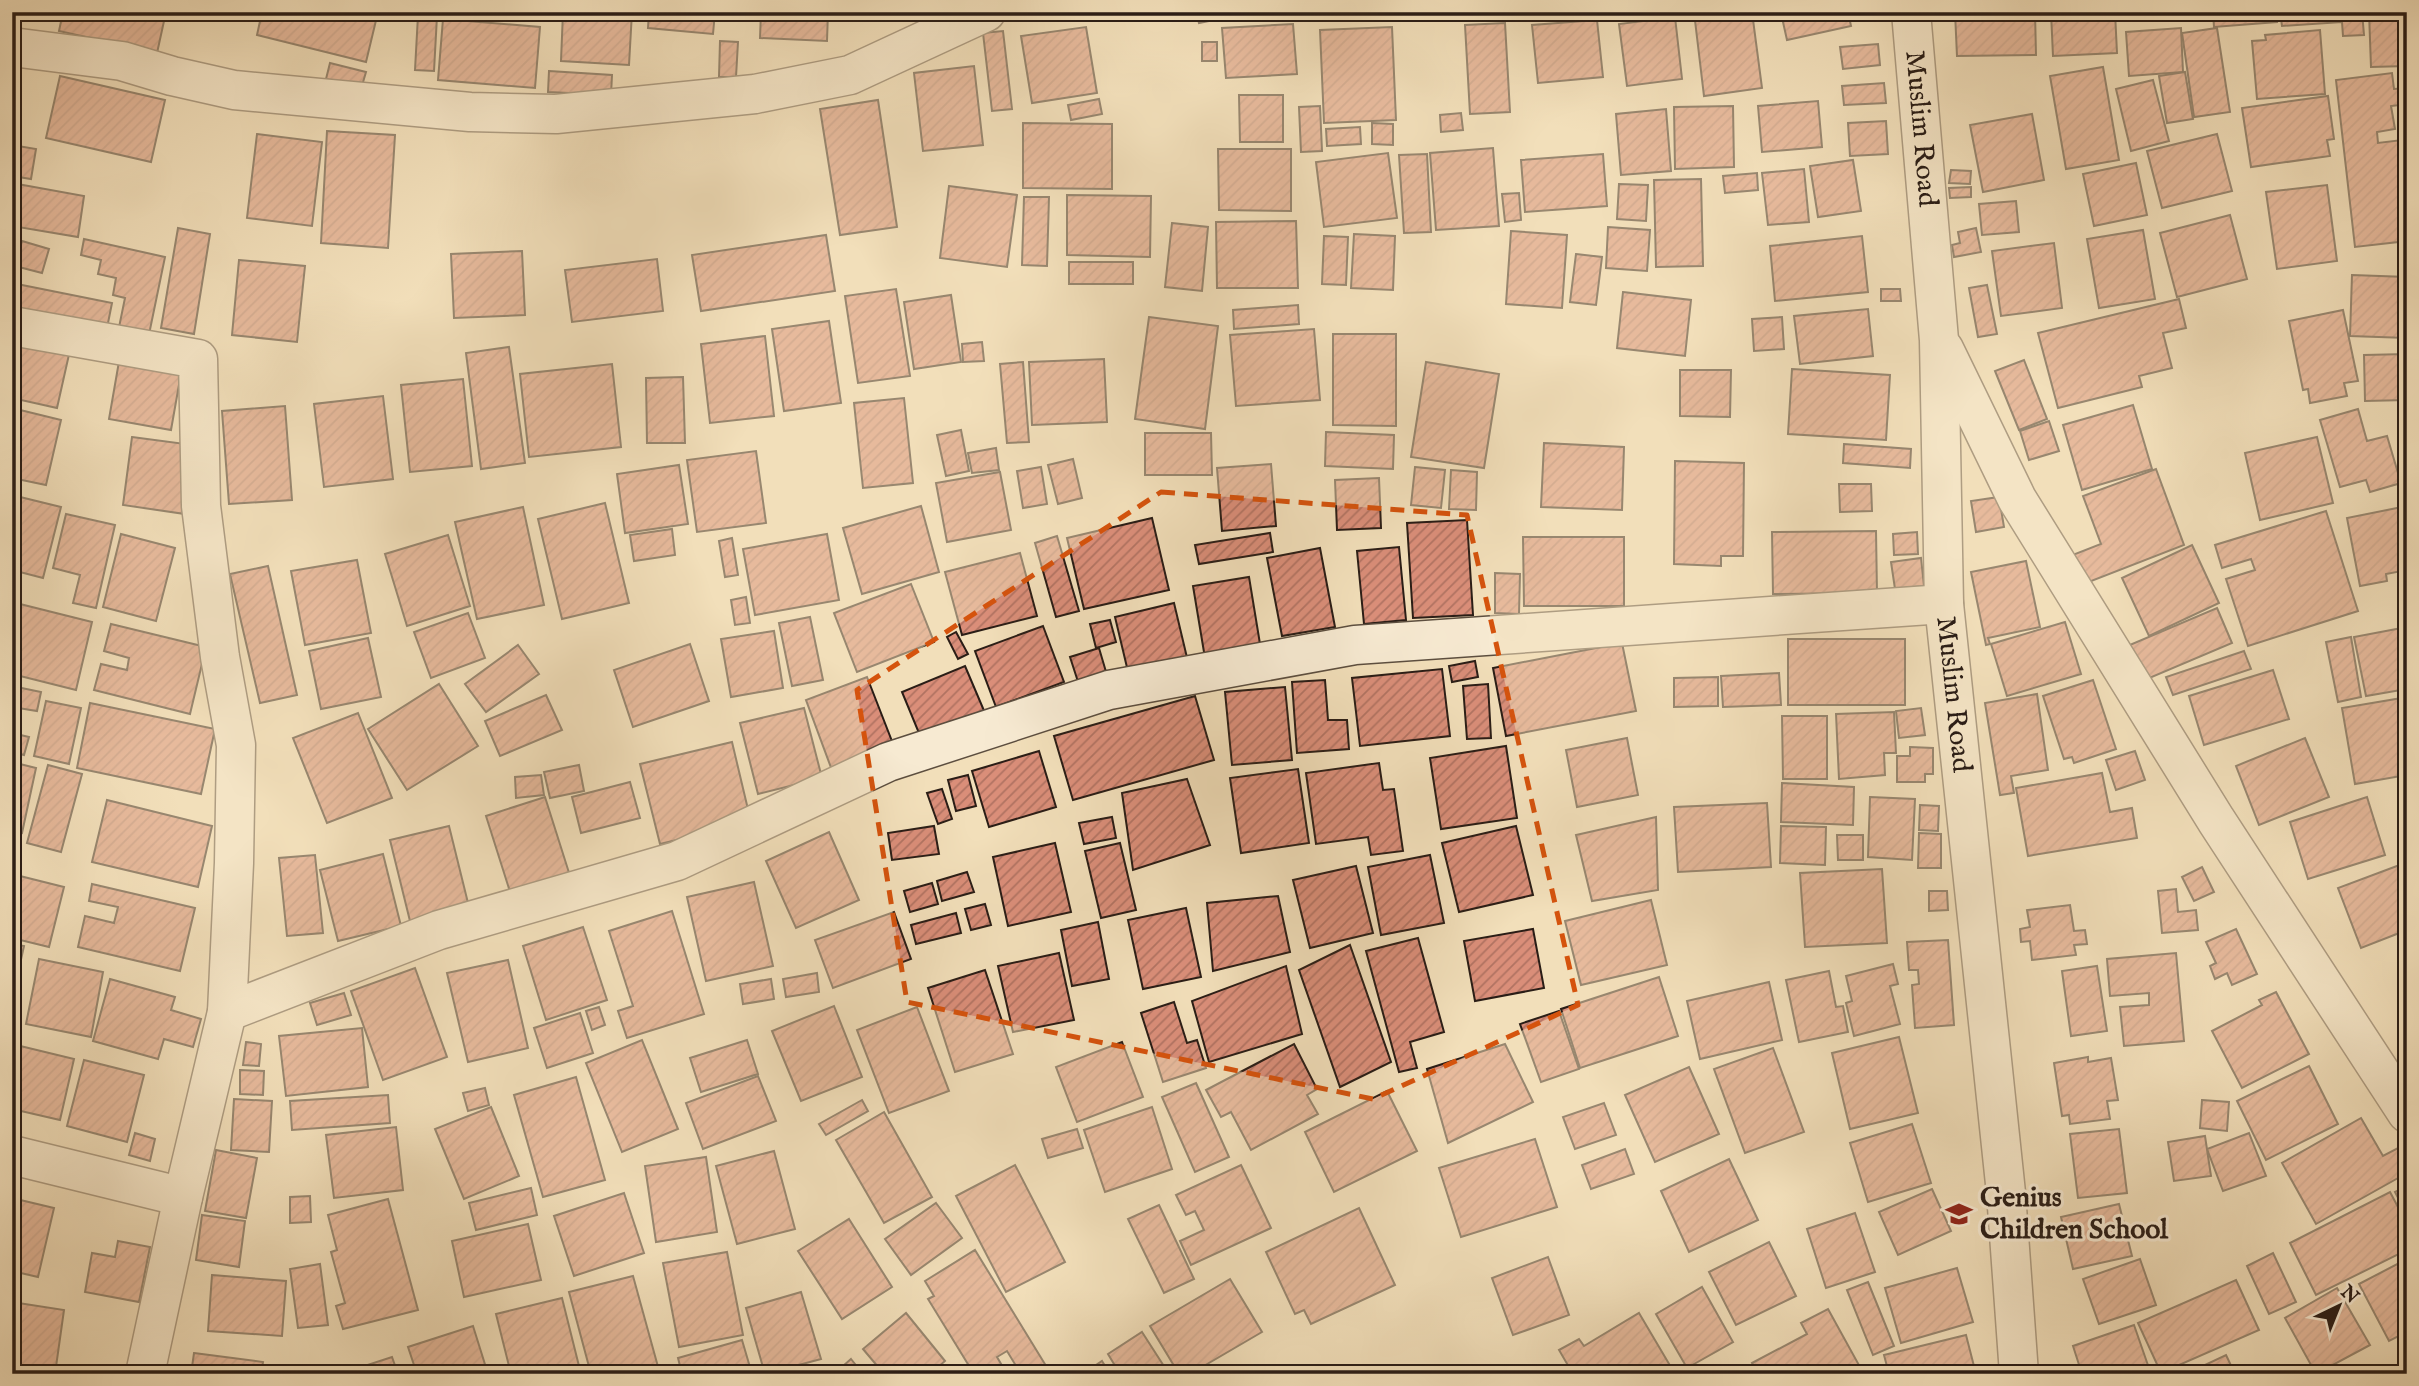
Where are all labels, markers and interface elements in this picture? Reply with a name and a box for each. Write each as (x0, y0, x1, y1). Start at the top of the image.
street label: Muslim Road (1897, 49, 1945, 208)
street label: Muslim Road (1928, 615, 1979, 774)
place label: Genius Children School (1980, 1181, 2169, 1248)
school or university icon: Genius Children School (1944, 1199, 1974, 1229)
north arrow (2304, 1270, 2374, 1340)
text: N (2334, 1280, 2364, 1310)

